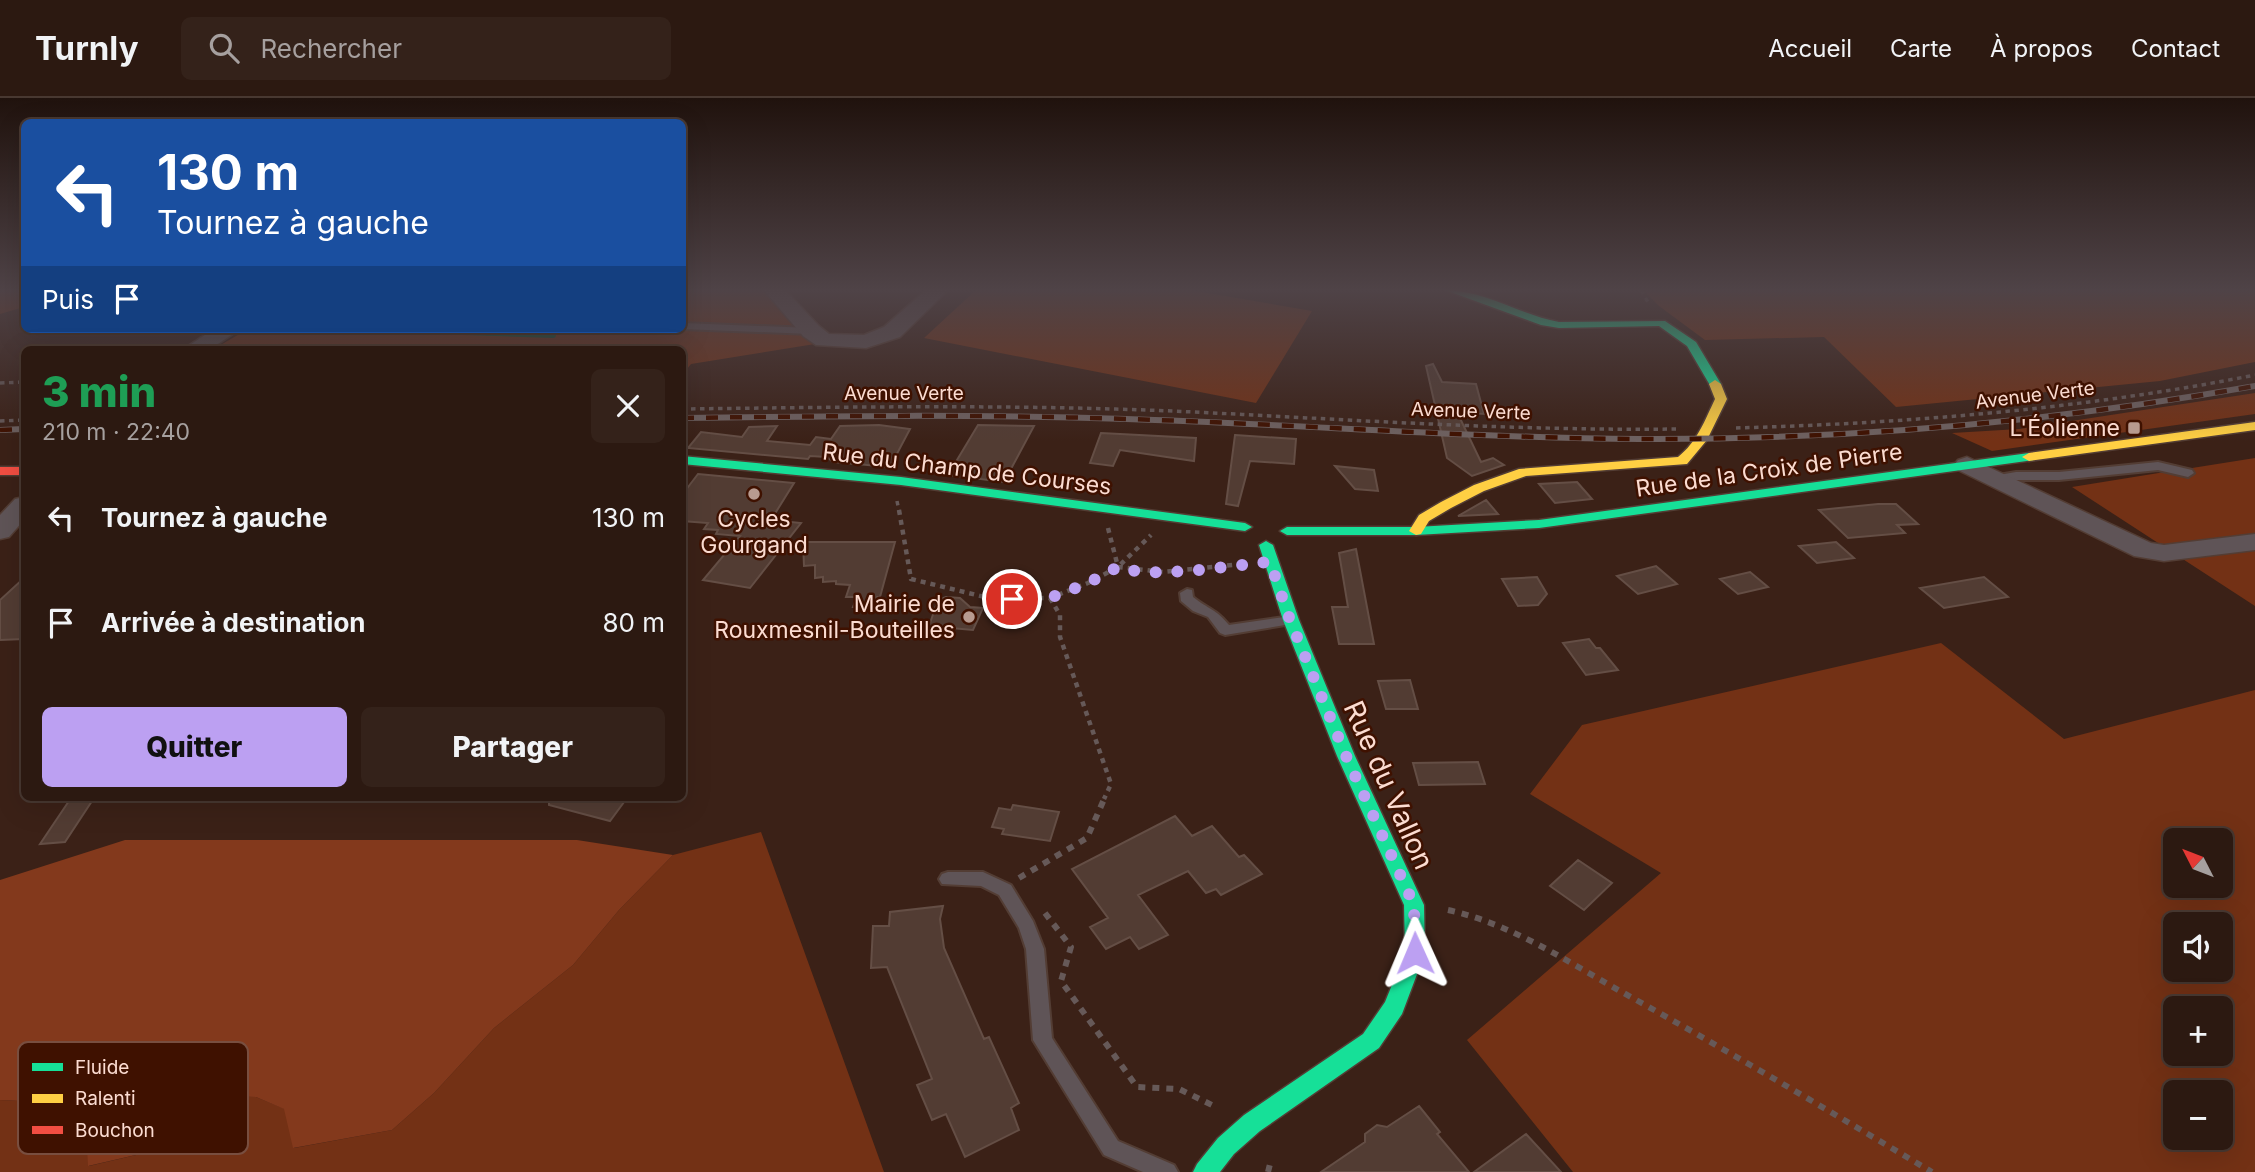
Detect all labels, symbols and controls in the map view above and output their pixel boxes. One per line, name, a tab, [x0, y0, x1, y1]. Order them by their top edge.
search box	[181, 17, 671, 80]
text: Turnly	[35, 28, 139, 68]
icon: search	[205, 29, 243, 67]
text: Rechercher	[261, 33, 402, 64]
text: Accueil	[1768, 34, 1852, 63]
text: Carte	[1890, 34, 1952, 63]
text: À propos	[1990, 34, 2093, 63]
text: Contact	[2131, 34, 2220, 63]
text: 130 m	[157, 143, 299, 202]
icon: left	[42, 147, 133, 238]
text: Tournez à gauche	[157, 203, 429, 242]
icon: arrive	[108, 280, 146, 318]
text: Puis	[42, 284, 94, 315]
text: 3 min	[42, 366, 156, 417]
button: close	[591, 369, 665, 443]
street label: Avenue Verte	[1974, 376, 2096, 414]
street label: Avenue Verte	[844, 382, 964, 405]
street label: Avenue Verte	[1411, 397, 1531, 425]
place label: L'Éolienne	[2009, 414, 2120, 442]
text: 210 m · 22:40	[42, 418, 190, 446]
marker: L'Éolienne	[2126, 420, 2142, 436]
street label: Rue du Champ de Courses	[821, 437, 1113, 501]
street label: Rue de la Croix de Pierre	[1634, 437, 1904, 503]
marker: Cycles Gourgand	[746, 486, 762, 502]
icon: left	[42, 499, 80, 537]
text: Tournez à gauche	[101, 502, 327, 533]
text: 130 m	[592, 502, 665, 533]
place label: Cycles Gourgand	[700, 505, 808, 559]
pin	[982, 569, 1042, 629]
icon: arrive	[993, 580, 1031, 618]
place label: Mairie de Rouxmesnil-Bouteilles	[714, 590, 955, 644]
icon: arrive	[42, 604, 80, 642]
text: Arrivée à destination	[101, 607, 366, 638]
text: 80 m	[602, 607, 665, 638]
marker: Mairie de Rouxmesnil-Bouteilles	[961, 609, 977, 625]
street label: Rue du Vallon	[1337, 695, 1441, 875]
button: Quitter	[42, 707, 347, 787]
button: Partager	[361, 707, 665, 787]
north arrow	[2163, 828, 2233, 898]
map controls	[2163, 828, 2233, 1150]
button: sound	[2163, 912, 2233, 982]
position arrow	[1378, 916, 1452, 990]
button: +	[2163, 996, 2233, 1066]
legend	[18, 1042, 248, 1154]
text: Fluide	[75, 1056, 129, 1079]
button: −	[2163, 1080, 2233, 1150]
text: Ralenti	[75, 1087, 136, 1110]
text: Bouchon	[75, 1119, 155, 1142]

